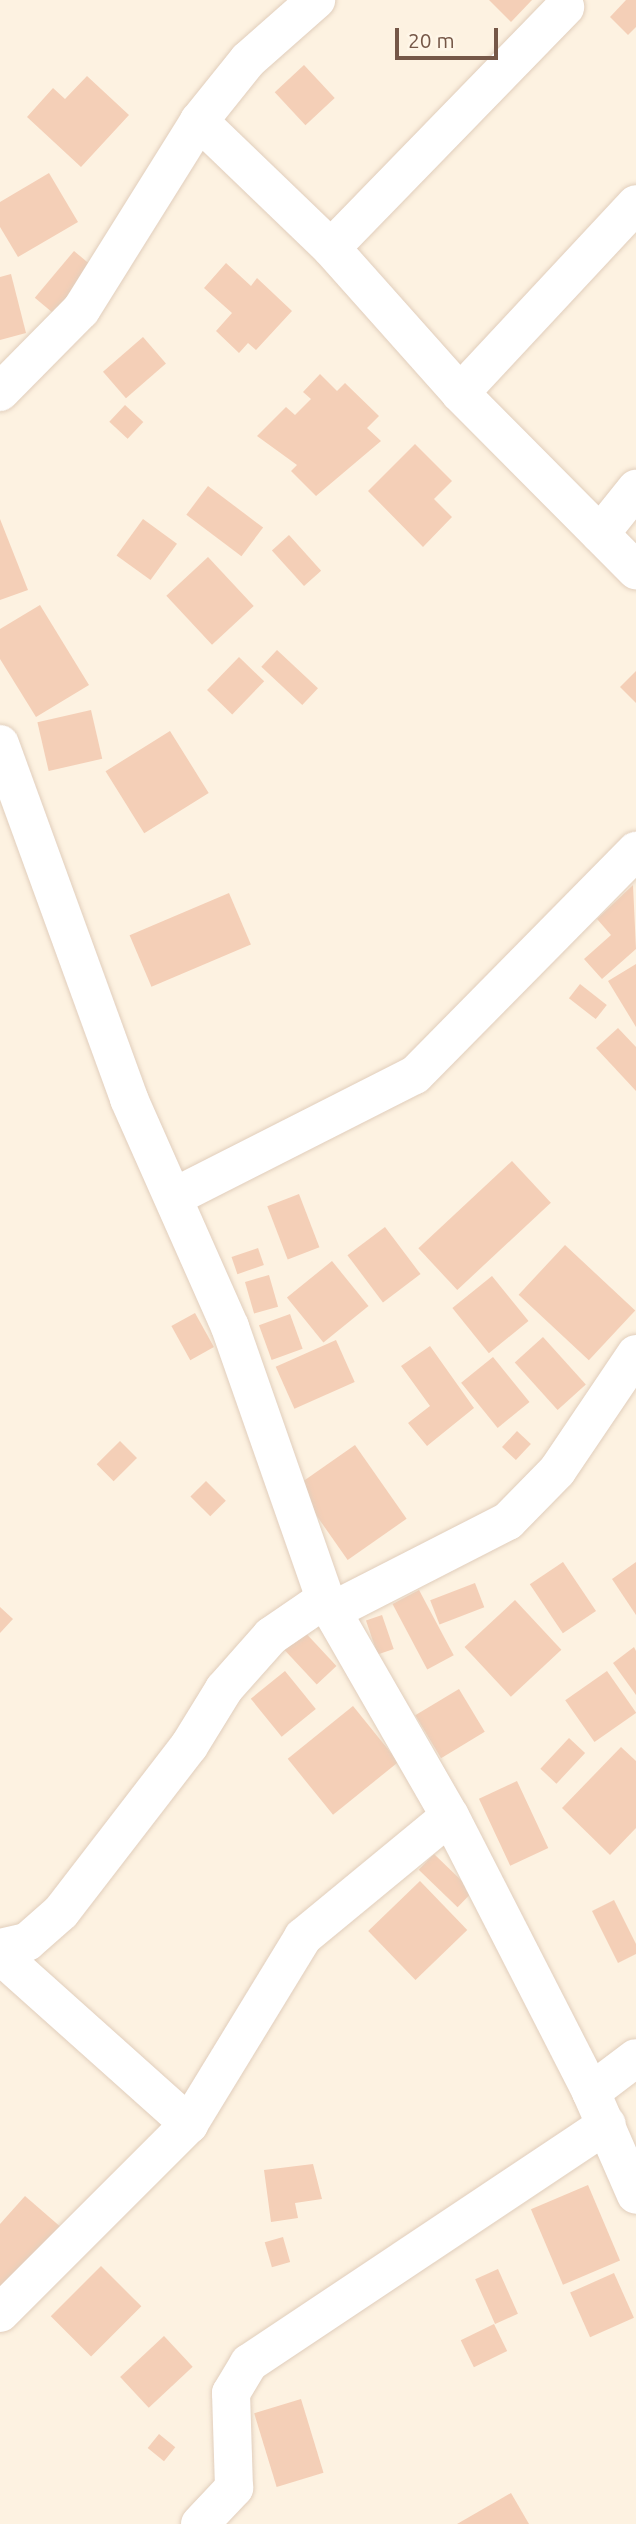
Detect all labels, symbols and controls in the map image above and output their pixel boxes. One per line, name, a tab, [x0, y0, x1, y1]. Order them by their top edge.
scale bar	[398, 14, 501, 58]
text: 20 m	[408, 28, 455, 52]

